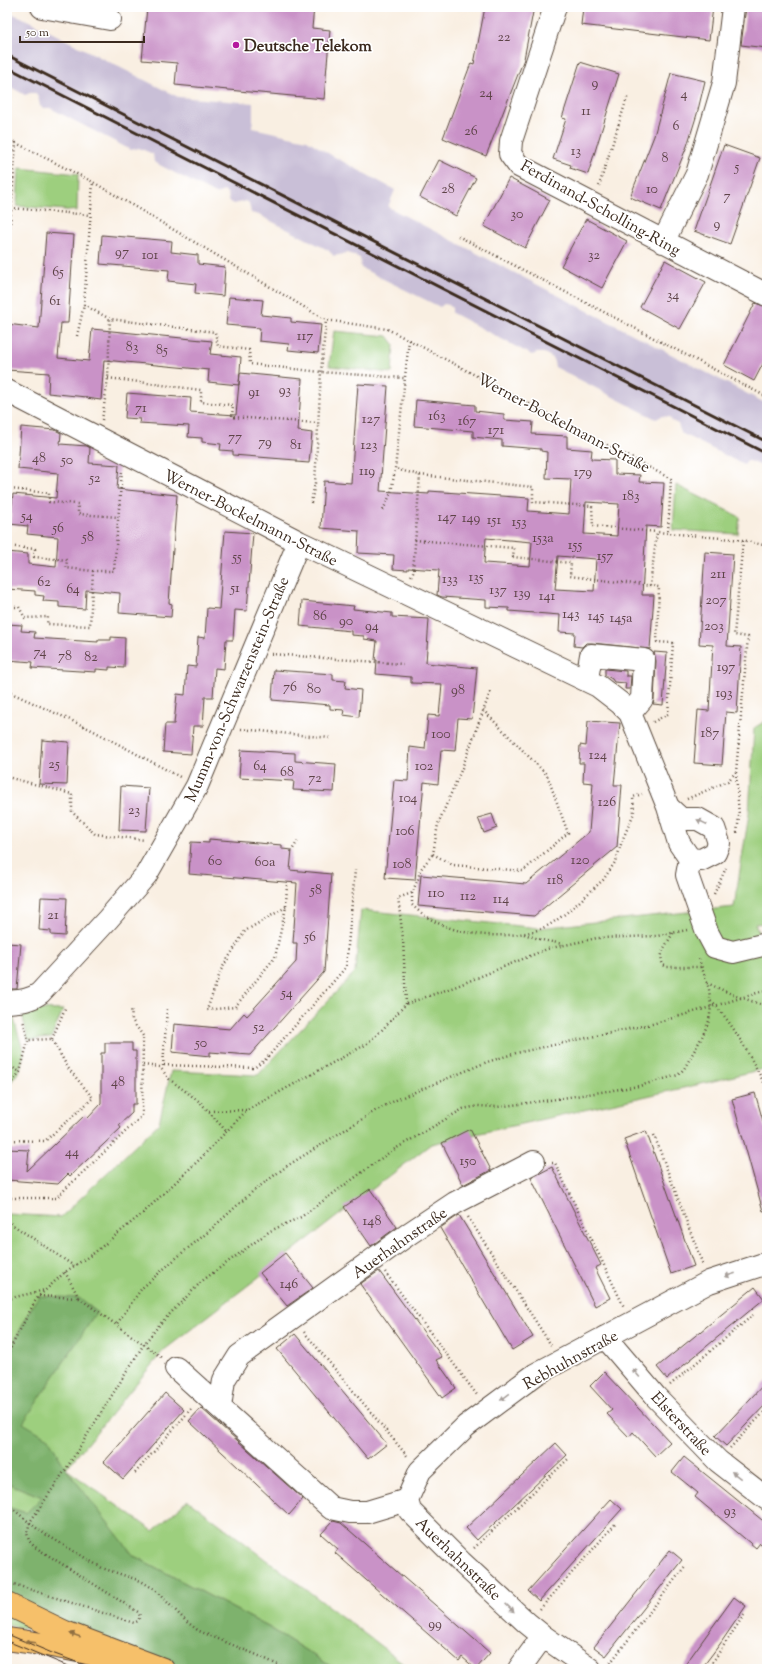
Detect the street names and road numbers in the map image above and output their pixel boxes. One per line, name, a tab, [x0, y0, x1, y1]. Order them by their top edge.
street label: Ferdinand-Scholling-Ring	[516, 156, 684, 263]
street label: Werner-Bockelmann-Straße	[472, 369, 654, 480]
street label: Werner-Bockelmann-Straße	[159, 465, 341, 573]
street label: Mumm-von-Schwarzenstein-Straße	[180, 574, 296, 806]
street label: Auerhahnstraße	[348, 1203, 453, 1285]
street label: Rebhuhnstraße	[520, 1326, 623, 1397]
street label: Elsterstraße	[644, 1387, 716, 1462]
street label: Auerhahnstraße	[409, 1513, 505, 1607]

